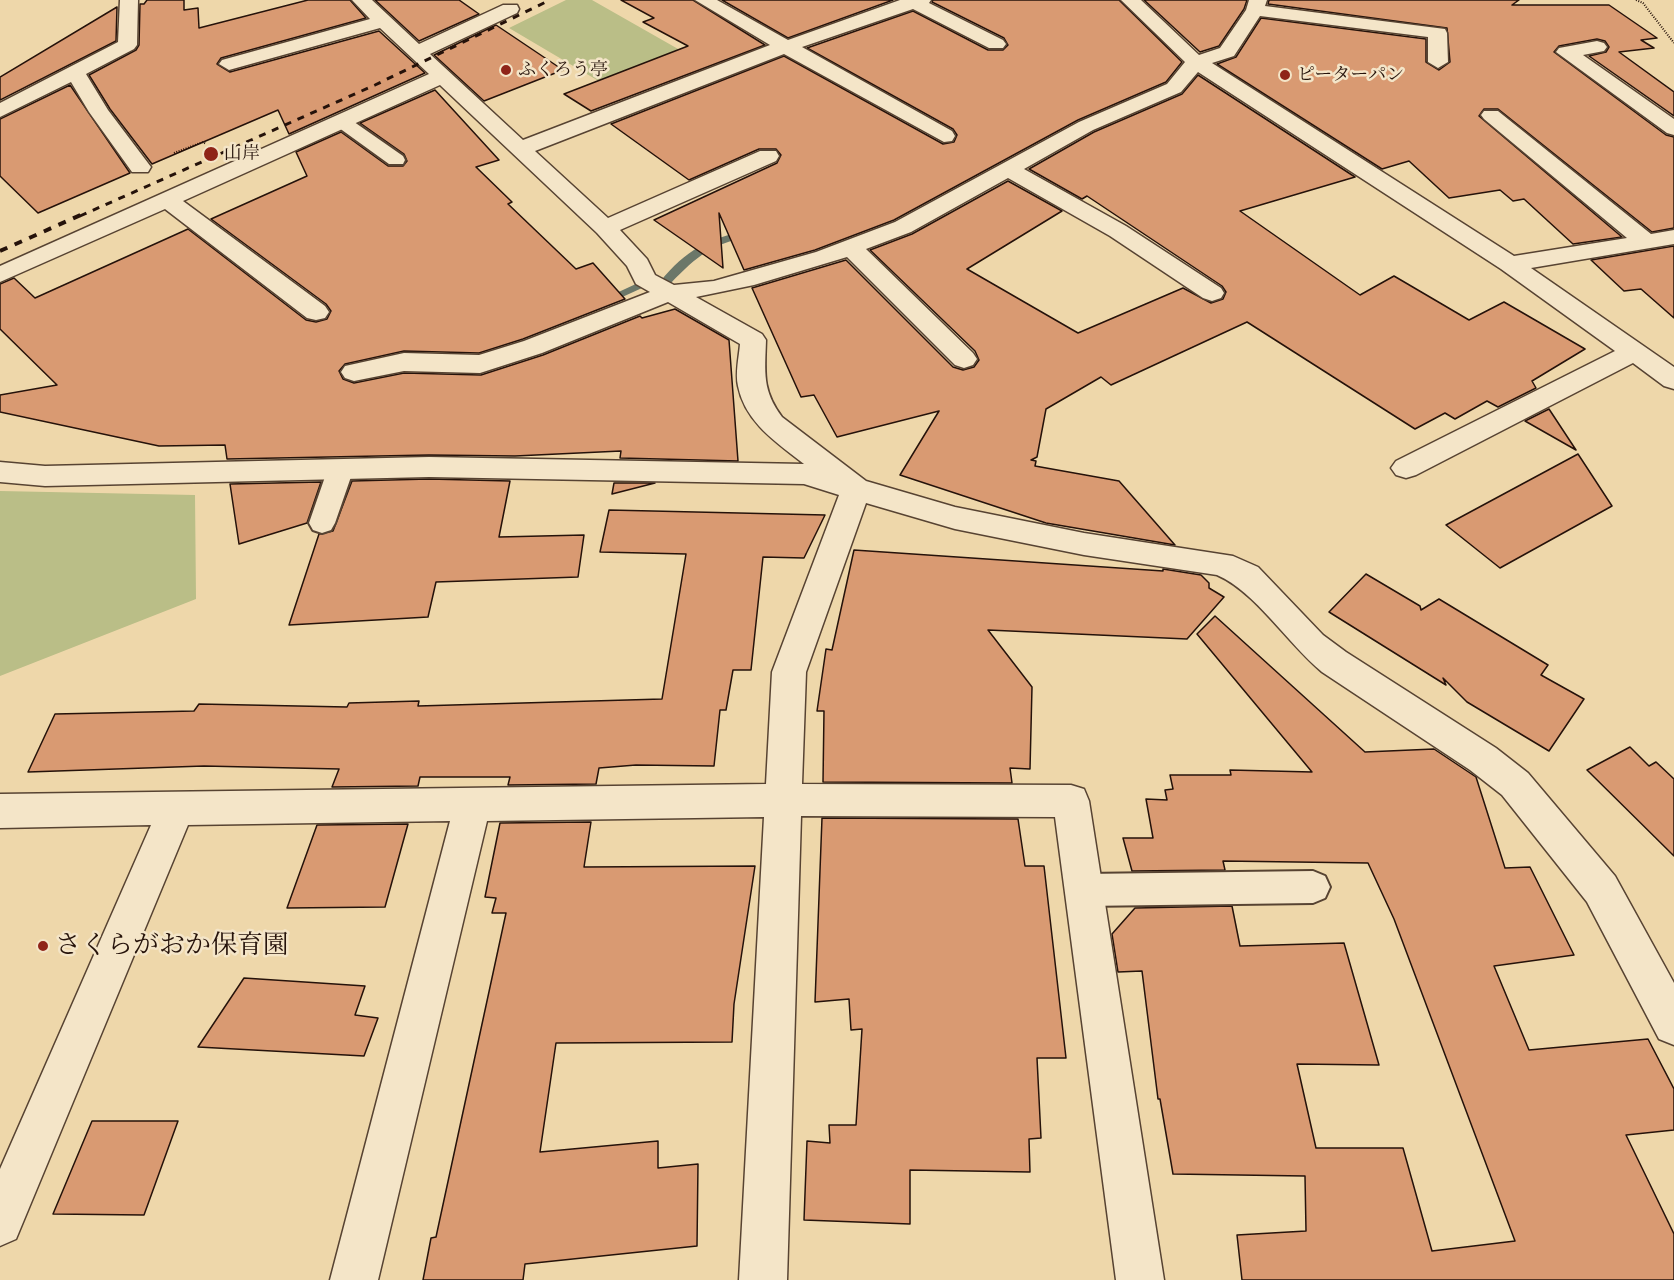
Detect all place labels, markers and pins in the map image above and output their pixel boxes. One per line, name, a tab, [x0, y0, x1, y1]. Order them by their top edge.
place label: ふくろう亭	[518, 59, 608, 81]
marker: ふくろう亭	[499, 63, 513, 77]
place label: ピーターパン	[1297, 64, 1404, 86]
marker: ピーターパン	[1278, 68, 1292, 82]
place label: 山岸	[224, 143, 260, 165]
marker: 山岸	[202, 145, 220, 163]
place label: さくらがおか保育園	[55, 930, 289, 962]
marker: さくらがおか保育園	[36, 939, 50, 953]

